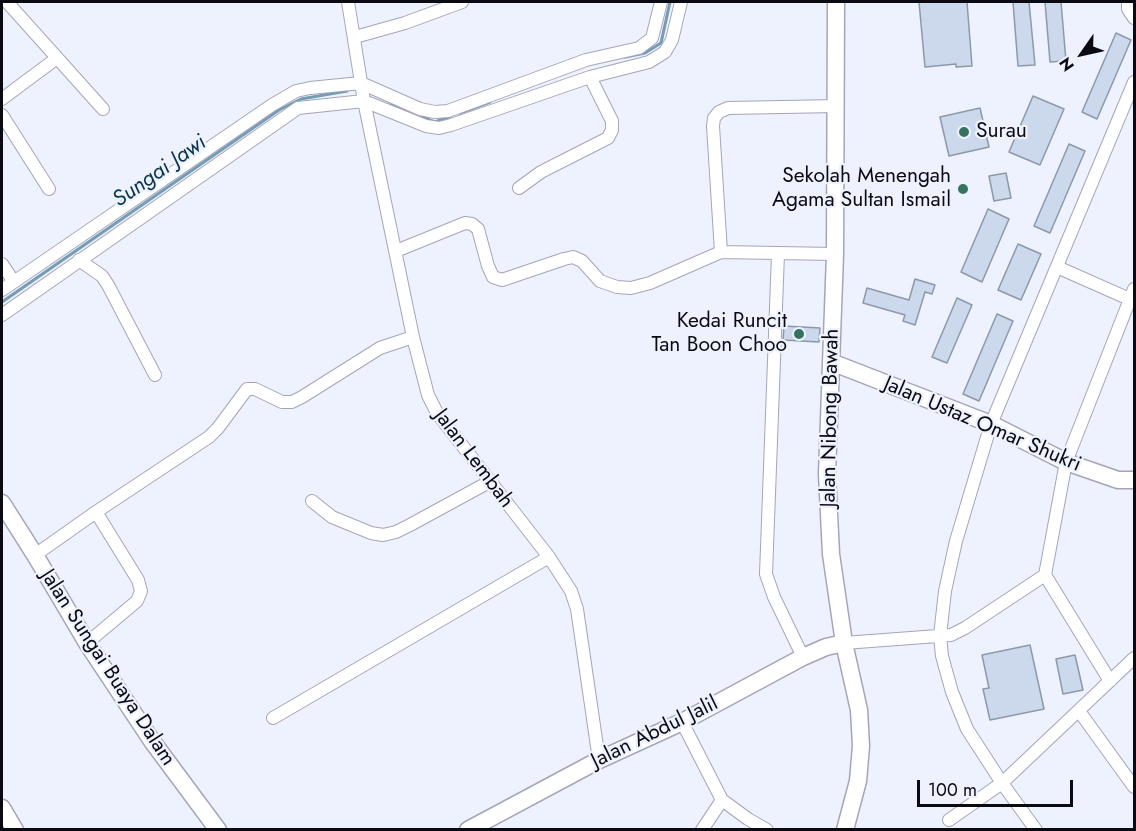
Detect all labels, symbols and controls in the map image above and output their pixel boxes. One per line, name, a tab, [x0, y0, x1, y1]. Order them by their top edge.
north arrow	[1052, 24, 1112, 84]
text: N	[1054, 53, 1080, 76]
place label: Surau	[976, 119, 1027, 145]
marker: Surau	[957, 125, 971, 139]
water label: Sungai Jawi	[108, 130, 212, 214]
place label: Sekolah Menengah Agama Sultan Ismail	[772, 164, 951, 214]
marker: Sekolah Menengah Agama Sultan Ismail	[956, 182, 970, 196]
place label: Kedai Runcit Tan Boon Choo	[652, 309, 787, 359]
marker: Kedai Runcit Tan Boon Choo	[792, 327, 806, 341]
street label: Jalan Nibong Bawah	[817, 328, 845, 508]
street label: Jalan Ustaz Omar Shukri	[879, 372, 1085, 478]
street label: Jalan Lembah	[428, 405, 518, 513]
street label: Jalan Sungai Buaya Dalam	[34, 565, 180, 771]
street label: Jalan Abdul Jalil	[588, 692, 722, 774]
scale bar	[920, 768, 1076, 806]
text: 100 m	[928, 777, 977, 803]

